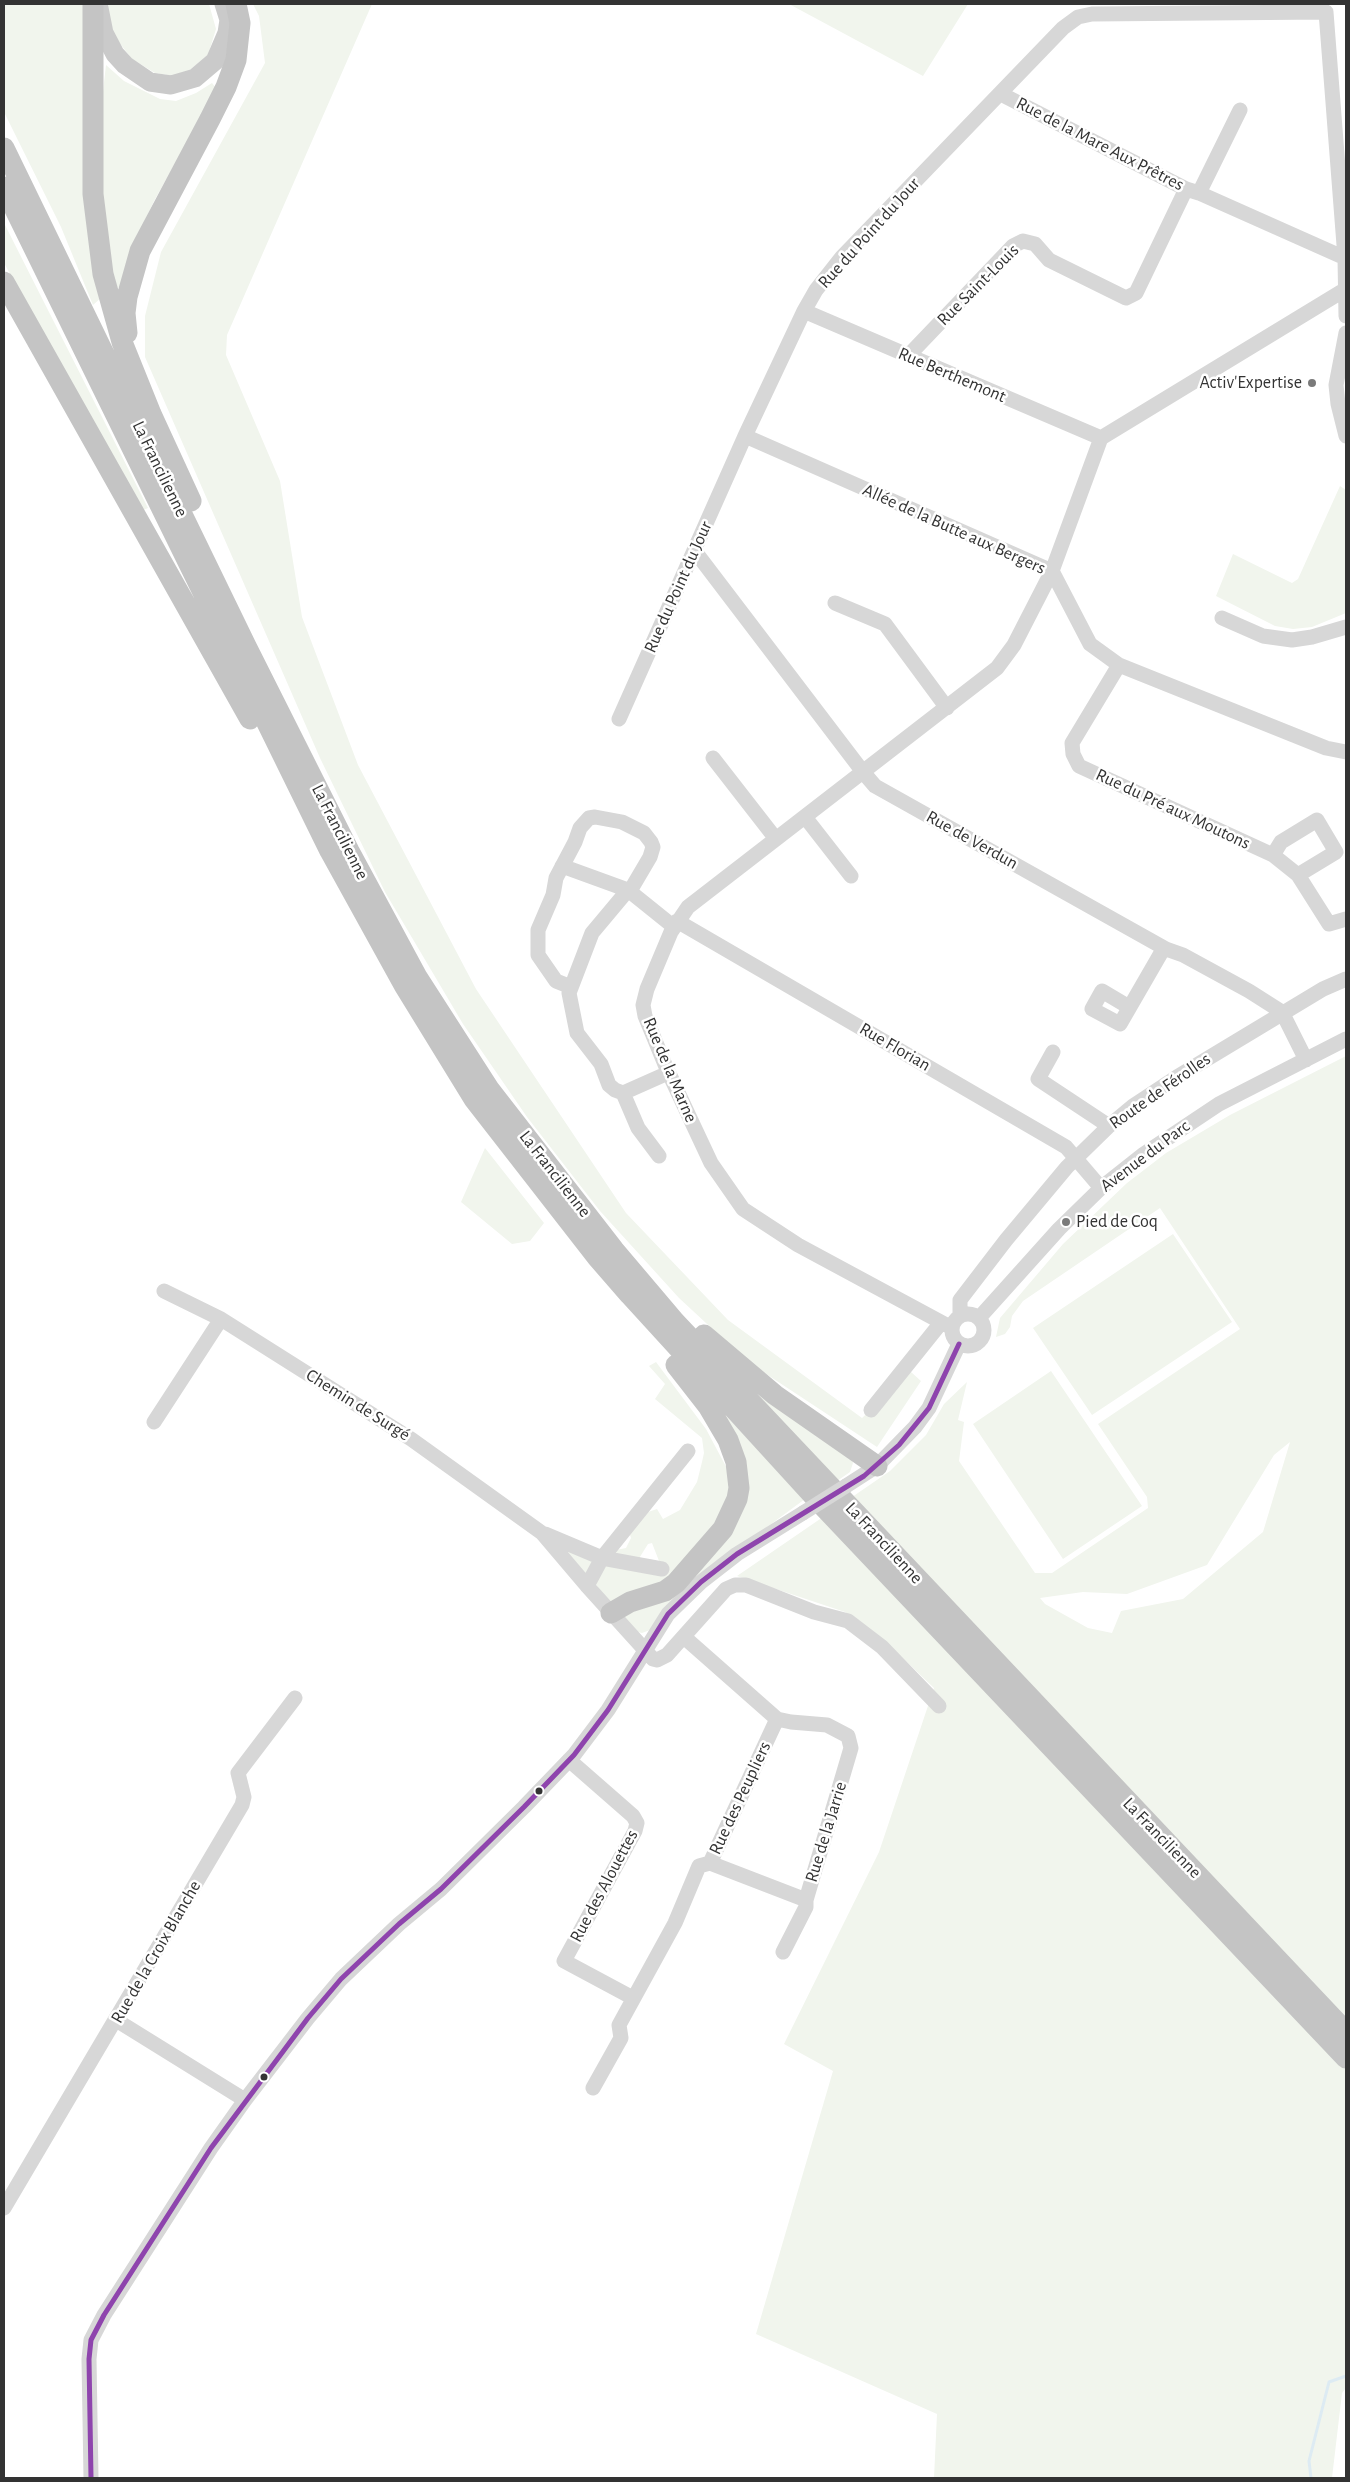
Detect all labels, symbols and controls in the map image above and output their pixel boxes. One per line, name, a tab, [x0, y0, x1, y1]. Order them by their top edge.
street label: Rue de la Mare Aux Prêtres	[1013, 92, 1187, 196]
street label: Rue du Point du Jour	[814, 173, 924, 293]
street label: Rue Saint-Louis	[933, 240, 1023, 330]
street label: Rue Berthemont	[895, 343, 1009, 407]
place label: Activ'Expertise	[1199, 372, 1302, 394]
marker: Activ'Expertise	[1306, 377, 1318, 389]
street label: La Francilienne	[127, 418, 193, 520]
street label: Allée de la Butte aux Bergers	[859, 479, 1049, 579]
street label: Rue du Point du Jour	[639, 518, 717, 656]
street label: Rue du Pré aux Moutons	[1092, 764, 1254, 854]
street label: La Francilienne	[307, 781, 373, 883]
street label: Rue de Verdun	[922, 806, 1022, 874]
street label: Rue de la Marne	[638, 1014, 702, 1126]
street label: Rue Florian	[856, 1018, 934, 1076]
street label: Route de Férolles	[1105, 1048, 1215, 1134]
street label: Avenue du Parc	[1096, 1115, 1194, 1197]
street label: La Francilienne	[514, 1126, 596, 1222]
place label: Pied de Coq	[1076, 1211, 1158, 1233]
marker: Pied de Coq	[1060, 1216, 1072, 1228]
street label: Chemin de Surgé	[302, 1364, 414, 1446]
street label: La Francilienne	[841, 1498, 927, 1588]
street label: Rue des Peupliers	[704, 1738, 776, 1858]
street label: Rue de la Jarrie	[800, 1779, 852, 1885]
unlabelled marker	[534, 1786, 544, 1796]
street label: La Francilienne	[1118, 1793, 1206, 1883]
street label: Rue des Alouettes	[565, 1826, 643, 1946]
street label: Rue de la Croix Blanche	[106, 1877, 206, 2027]
unlabelled marker	[259, 2072, 269, 2082]

